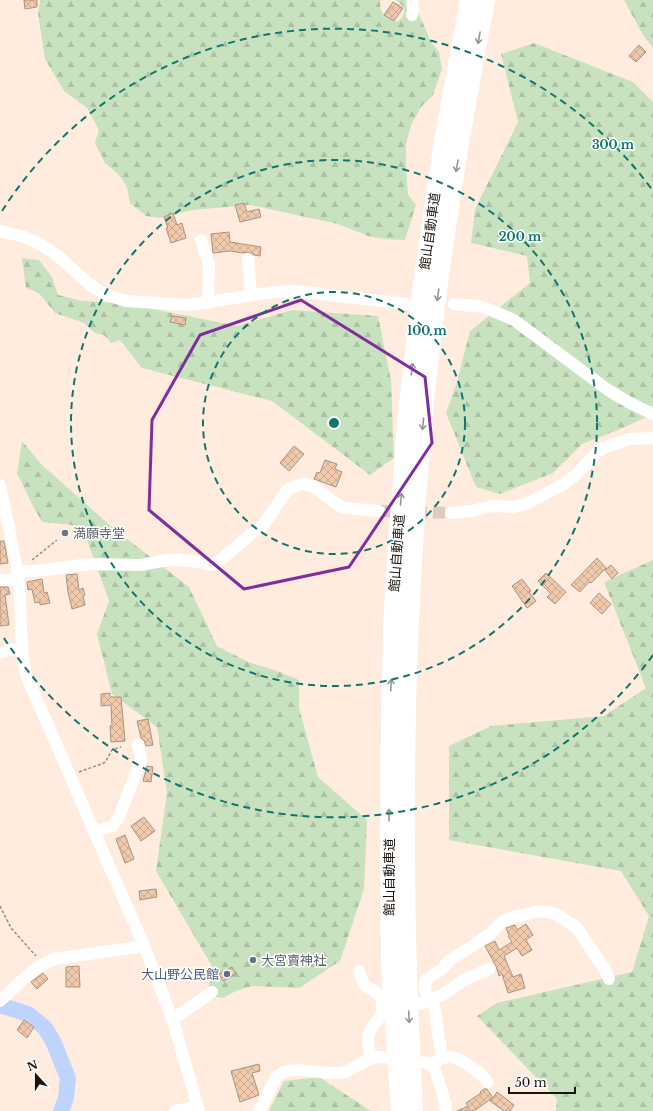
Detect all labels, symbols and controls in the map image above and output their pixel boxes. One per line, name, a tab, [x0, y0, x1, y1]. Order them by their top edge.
one-way arrow	[475, 31, 483, 44]
text: 300 m	[592, 137, 635, 152]
one-way arrow	[452, 159, 460, 172]
street label: 館山自動車道	[416, 191, 444, 271]
text: 200 m	[499, 229, 542, 244]
one-way arrow	[434, 288, 442, 301]
text: 100 m	[407, 323, 448, 338]
one-way arrow	[409, 363, 416, 376]
centre of rings	[327, 416, 341, 430]
one-way arrow	[420, 417, 427, 430]
one-way arrow	[397, 493, 404, 506]
street label: 館山自動車道	[386, 513, 408, 593]
place label: 満願寺堂	[73, 525, 125, 542]
marker: 満願寺堂	[60, 528, 70, 538]
one-way arrow	[387, 679, 394, 692]
one-way arrow	[385, 809, 393, 822]
street label: 館山自動車道	[381, 838, 398, 916]
place label: 大宮賣神社	[261, 952, 326, 969]
marker: 大宮賣神社	[248, 955, 258, 965]
place label: 大山野公民館	[141, 966, 219, 983]
marker: 大山野公民館	[222, 969, 232, 979]
one-way arrow	[406, 1010, 413, 1023]
north arrow	[16, 1055, 56, 1095]
text: N	[25, 1057, 40, 1074]
scale bar	[509, 1069, 575, 1095]
text: 50 m	[515, 1075, 547, 1090]

